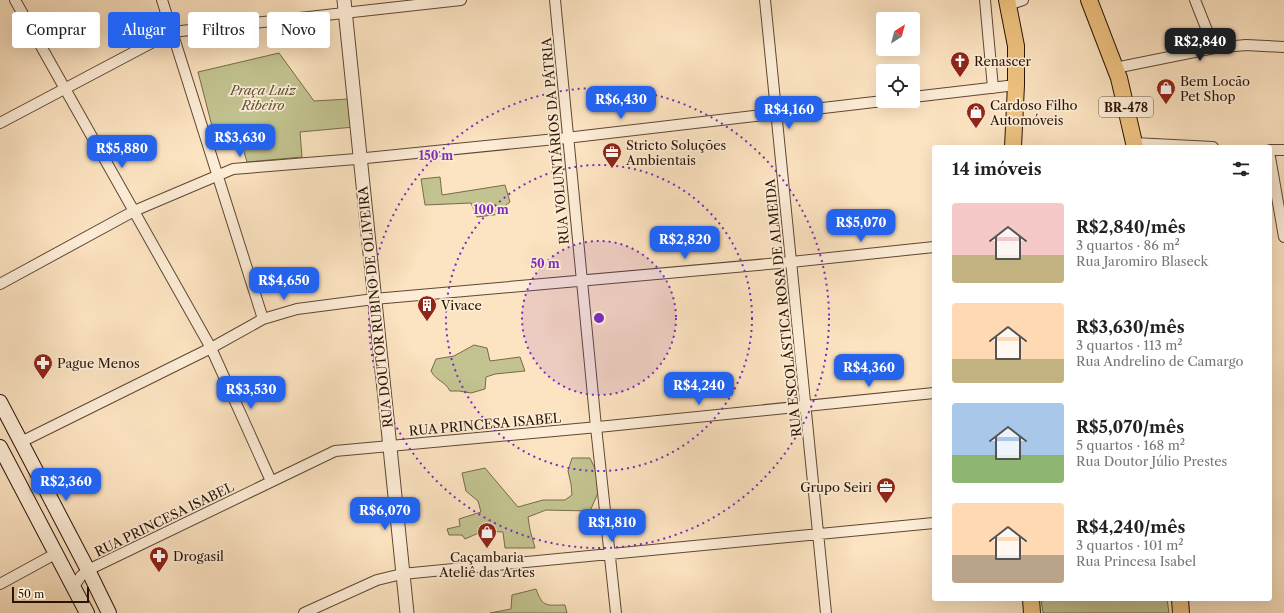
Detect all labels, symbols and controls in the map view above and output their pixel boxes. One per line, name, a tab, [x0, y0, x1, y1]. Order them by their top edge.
chip: Comprar	[12, 12, 100, 48]
chip: Alugar	[108, 12, 180, 48]
chip: Filtros	[188, 12, 259, 48]
chip: Novo	[267, 12, 330, 48]
north arrow	[876, 12, 920, 56]
map controls	[876, 12, 920, 108]
pin: R$2,840	[1163, 28, 1237, 62]
text: R$2,840	[1174, 33, 1226, 49]
street label: RUA VOLUNTÁRIOS DA PÁTRIA	[538, 37, 572, 245]
church icon: Renascer	[949, 50, 971, 78]
place label: Renascer	[974, 53, 1031, 69]
button: locate	[876, 64, 920, 108]
place label: Bem Locão Pet Shop	[1180, 73, 1250, 104]
shop icon: Bem Locão Pet Shop	[1155, 77, 1177, 105]
park label: Praça Luiz Ribeiro	[229, 82, 297, 113]
pin: R$6,430	[584, 86, 658, 120]
text: R$6,430	[595, 91, 647, 107]
pin: R$4,160	[752, 96, 826, 130]
place label: Cardoso Filho Automóveis	[989, 97, 1078, 128]
road number: BR-478	[1099, 97, 1153, 117]
text: R$4,160	[764, 101, 814, 117]
shop icon: Cardoso Filho Automóveis	[965, 101, 987, 129]
pin: R$3,630	[203, 124, 277, 158]
text: R$3,630	[214, 129, 266, 145]
pin: R$5,880	[85, 135, 159, 169]
place label: Stricto Soluções Ambientais	[625, 137, 726, 168]
text: R$5,880	[96, 140, 148, 156]
office icon: Stricto Soluções Ambientais	[601, 141, 623, 169]
text: 150 m	[419, 148, 453, 163]
icon: filters	[1230, 158, 1252, 180]
text: 14 imóveis	[952, 159, 1042, 179]
street label: RUA ESCOLÁSTICA ROSA DE ALMEIDA	[761, 178, 805, 438]
street label: RUA DOUTOR RUBINO DE OLIVEIRA	[354, 185, 396, 429]
text: 100 m	[473, 202, 509, 217]
pin: R$5,070	[824, 209, 898, 243]
text: R$5,070	[835, 214, 887, 230]
text: R$2,840/mês	[1076, 217, 1186, 237]
icon: home	[984, 219, 1032, 267]
pin: R$2,820	[648, 226, 722, 260]
text: R$2,820	[659, 231, 711, 247]
text: 3 quartos · 86 m²	[1076, 237, 1180, 253]
text: Rua Jaromiro Blaseck	[1076, 253, 1208, 269]
text: 50 m	[530, 256, 560, 271]
pin: R$4,650	[247, 267, 321, 301]
text: R$4,650	[258, 272, 310, 288]
building icon: Vivace	[416, 294, 438, 322]
place label: Vivace	[440, 297, 482, 313]
centre of rings	[592, 311, 606, 325]
text: R$3,630/mês	[1076, 317, 1185, 337]
icon: home	[984, 319, 1032, 367]
text: 3 quartos · 113 m²	[1076, 337, 1183, 353]
pharmacy icon: Pague Menos	[32, 352, 54, 380]
text: Rua Andrelino de Camargo	[1076, 353, 1244, 369]
pin: R$4,360	[832, 354, 906, 388]
place label: Pague Menos	[57, 355, 140, 371]
text: R$4,360	[843, 359, 895, 375]
pin: R$4,240	[662, 372, 736, 406]
pin: R$3,530	[214, 376, 288, 410]
text: R$4,240	[673, 377, 725, 393]
text: R$3,530	[226, 381, 277, 397]
street label: RUA PRINCESA ISABEL	[408, 409, 562, 439]
text: R$5,070/mês	[1076, 417, 1184, 437]
icon: home	[984, 419, 1032, 467]
text: 5 quartos · 168 m²	[1076, 437, 1185, 453]
text: Rua Doutor Júlio Prestes	[1076, 453, 1227, 469]
pin: R$2,360	[29, 468, 103, 502]
text: R$2,360	[40, 473, 92, 489]
office icon: Grupo Seiri	[875, 476, 897, 504]
street label: RUA PRINCESA ISABEL	[92, 478, 237, 560]
place label: Grupo Seiri	[800, 479, 872, 495]
pin: R$6,070	[348, 497, 422, 531]
text: R$6,070	[359, 502, 411, 518]
pin: R$1,810	[575, 509, 649, 543]
text: R$1,810	[588, 514, 636, 530]
text: R$4,240/mês	[1076, 517, 1185, 537]
icon: home	[984, 519, 1032, 567]
shop icon: Caçambaria Ateliê das Artes	[476, 521, 498, 549]
text: 3 quartos · 101 m²	[1076, 537, 1184, 553]
pharmacy icon: Drogasil	[148, 545, 170, 573]
place label: Drogasil	[173, 548, 224, 564]
place label: Caçambaria Ateliê das Artes	[438, 549, 535, 580]
text: Rua Princesa Isabel	[1076, 553, 1196, 569]
scale bar	[12, 585, 89, 604]
text: 50 m	[18, 587, 44, 601]

